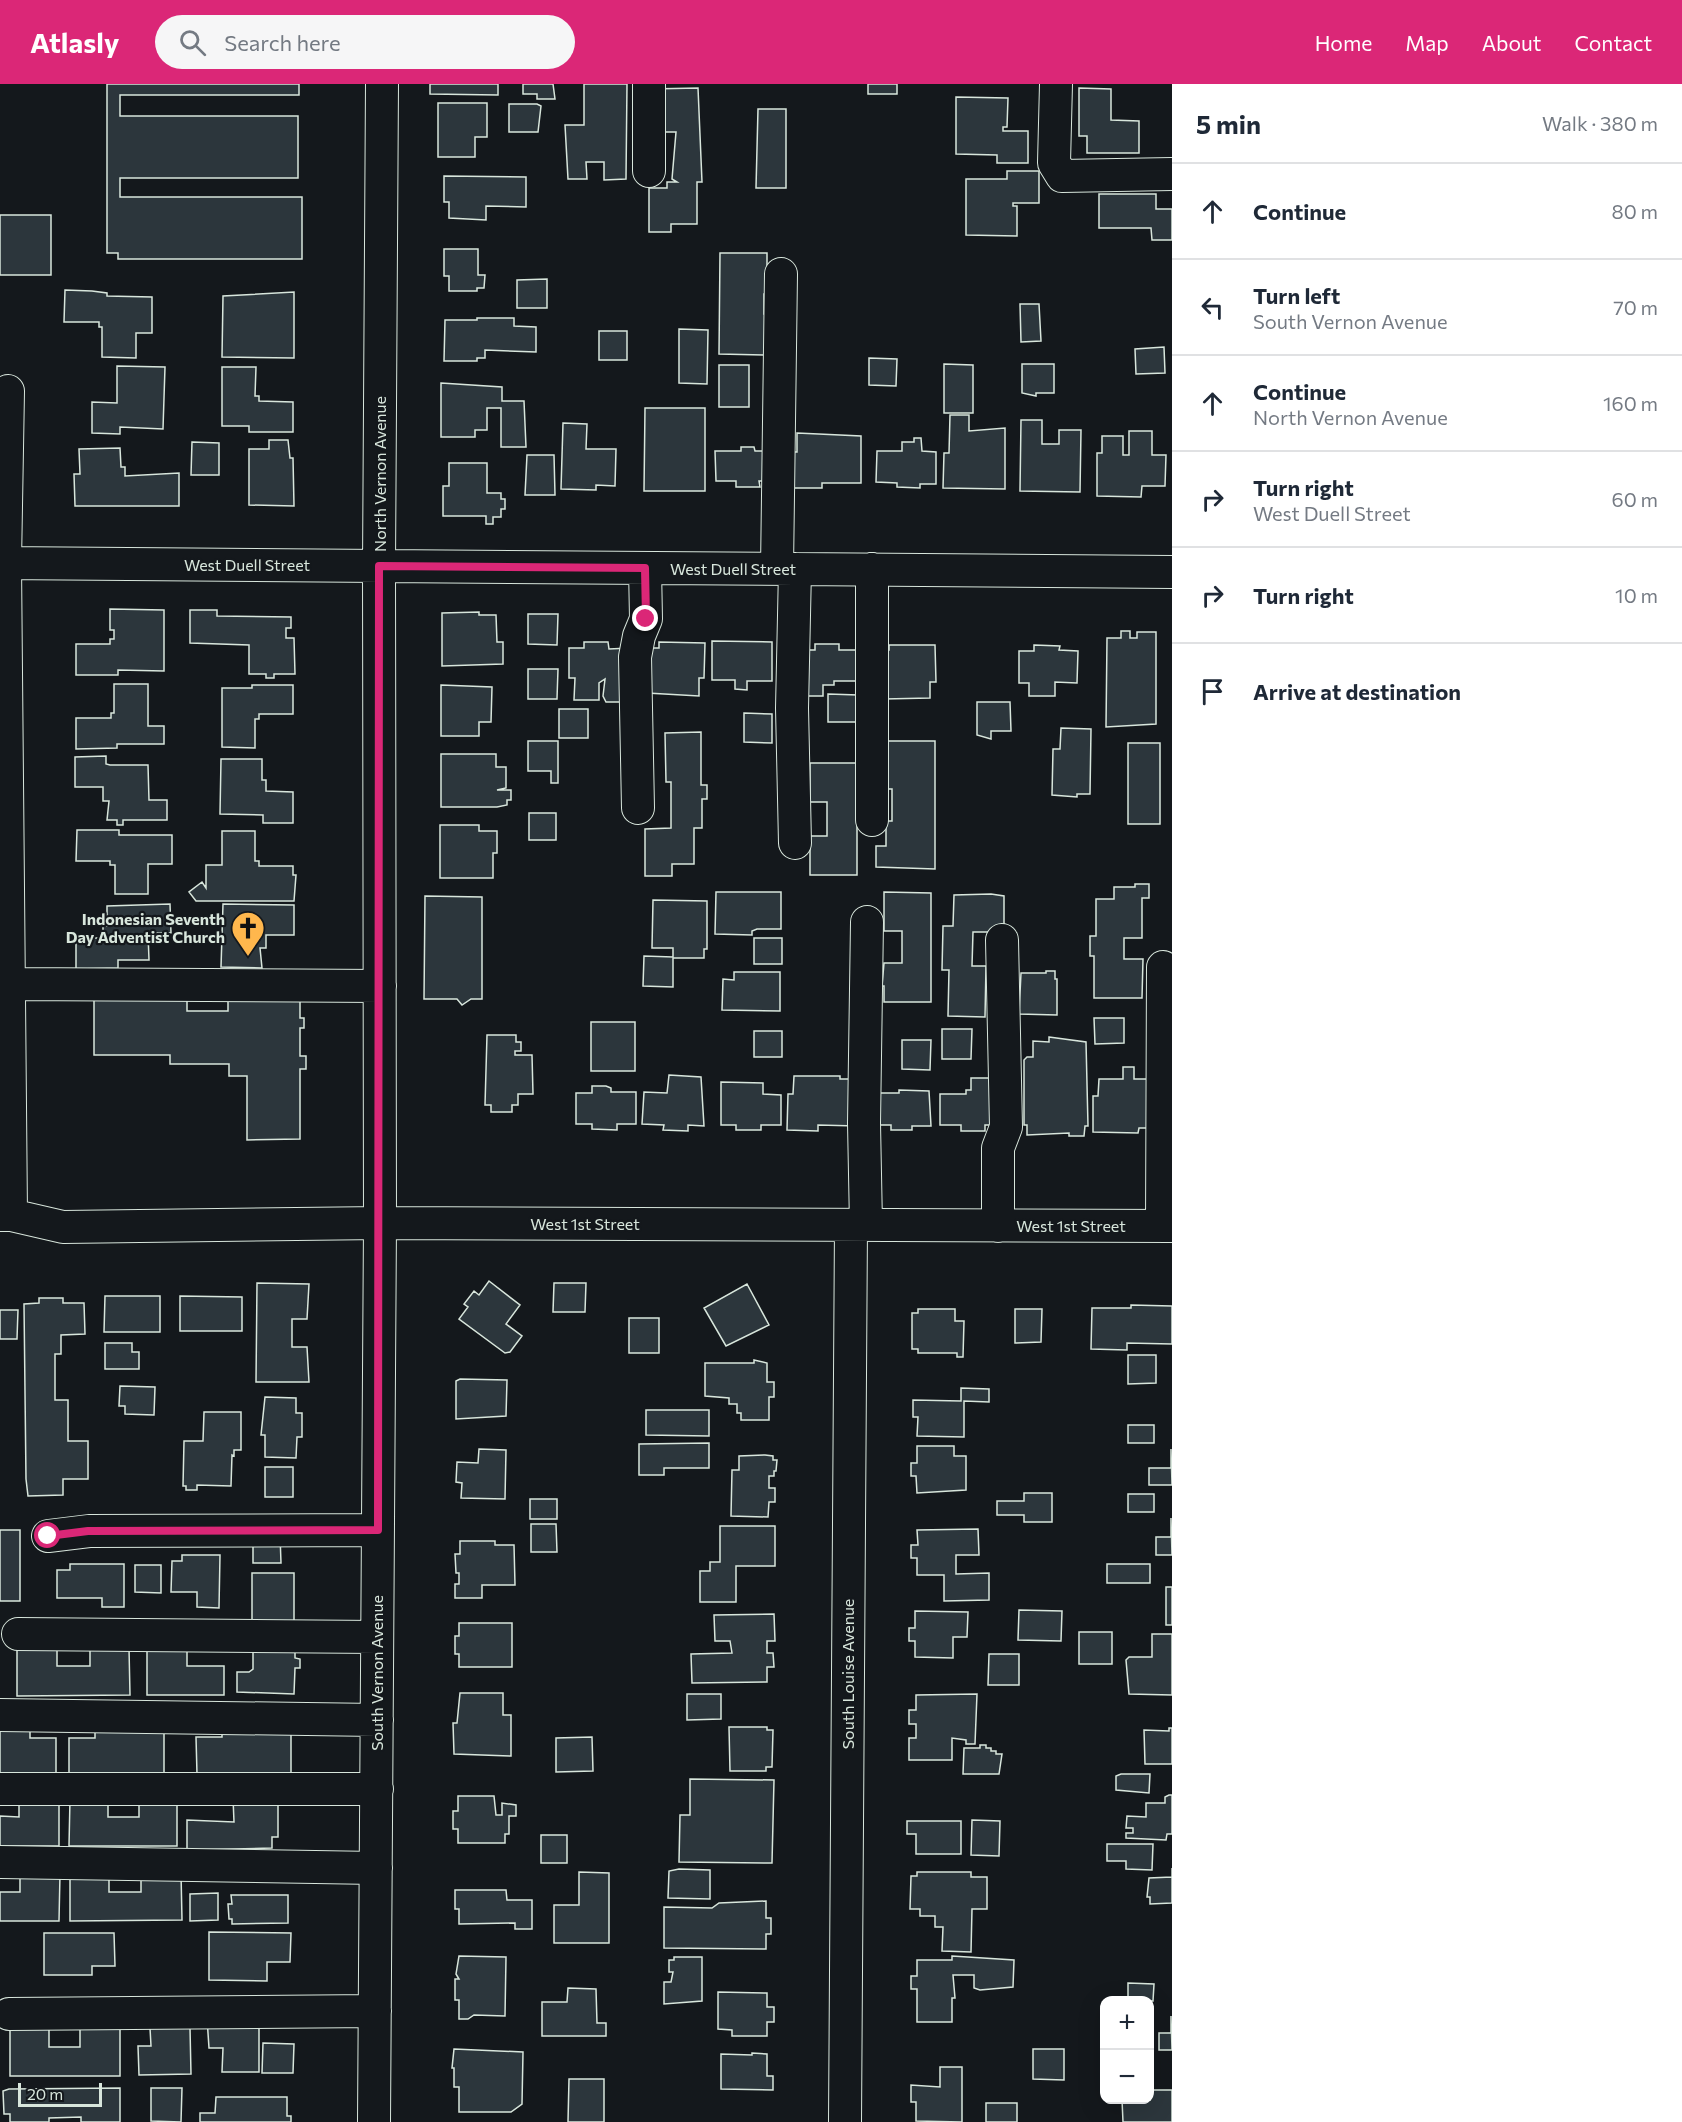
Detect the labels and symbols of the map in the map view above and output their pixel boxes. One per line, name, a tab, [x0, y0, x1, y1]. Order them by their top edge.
street label: North Vernon Avenue	[370, 396, 389, 552]
street label: West Duell Street	[184, 555, 310, 574]
street label: West Duell Street	[670, 559, 796, 578]
route end	[632, 605, 658, 631]
place label: Indonesian Seventh Day Adventist Church	[66, 909, 225, 946]
church icon: Indonesian Seventh Day Adventist Church	[230, 910, 266, 957]
street label: West 1st Street	[530, 1214, 640, 1233]
street label: West 1st Street	[1016, 1216, 1126, 1235]
route start	[34, 1522, 60, 1548]
street label: South Vernon Avenue	[367, 1595, 386, 1751]
street label: South Louise Avenue	[838, 1599, 857, 1749]
scale bar	[18, 2080, 102, 2108]

